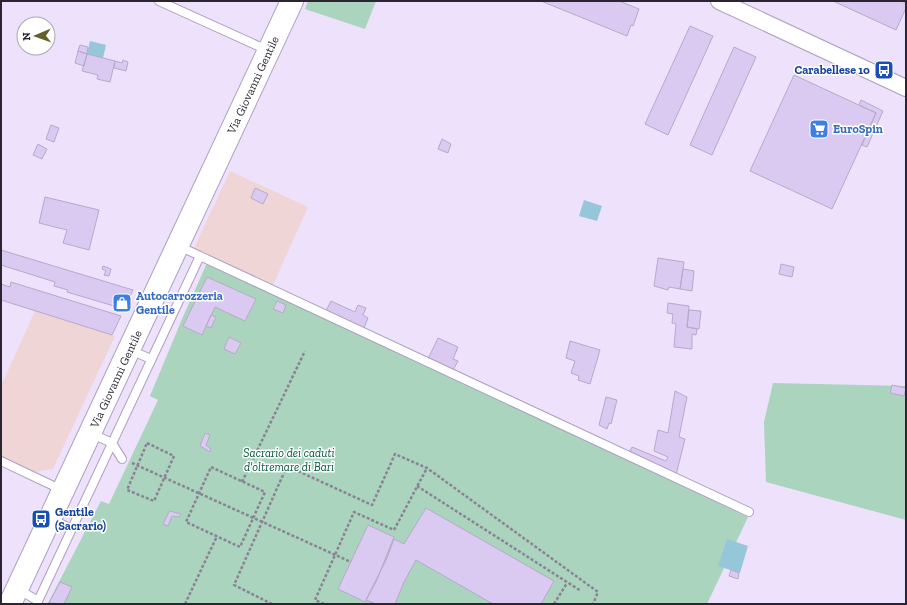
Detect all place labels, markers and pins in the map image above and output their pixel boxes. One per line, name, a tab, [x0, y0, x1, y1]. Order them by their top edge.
bus stop icon: Carabellese 10	[873, 59, 895, 81]
place label: Carabellese 10	[794, 63, 870, 77]
supermarket icon: EuroSpin	[808, 118, 830, 140]
place label: EuroSpin	[833, 122, 883, 136]
place label: Autocarrozzeria Gentile	[136, 289, 223, 317]
shop icon: Autocarrozzeria Gentile	[111, 292, 133, 314]
place label: Gentile (Sacrario)	[55, 505, 106, 533]
bus stop icon: Gentile (Sacrario)	[30, 508, 52, 530]

